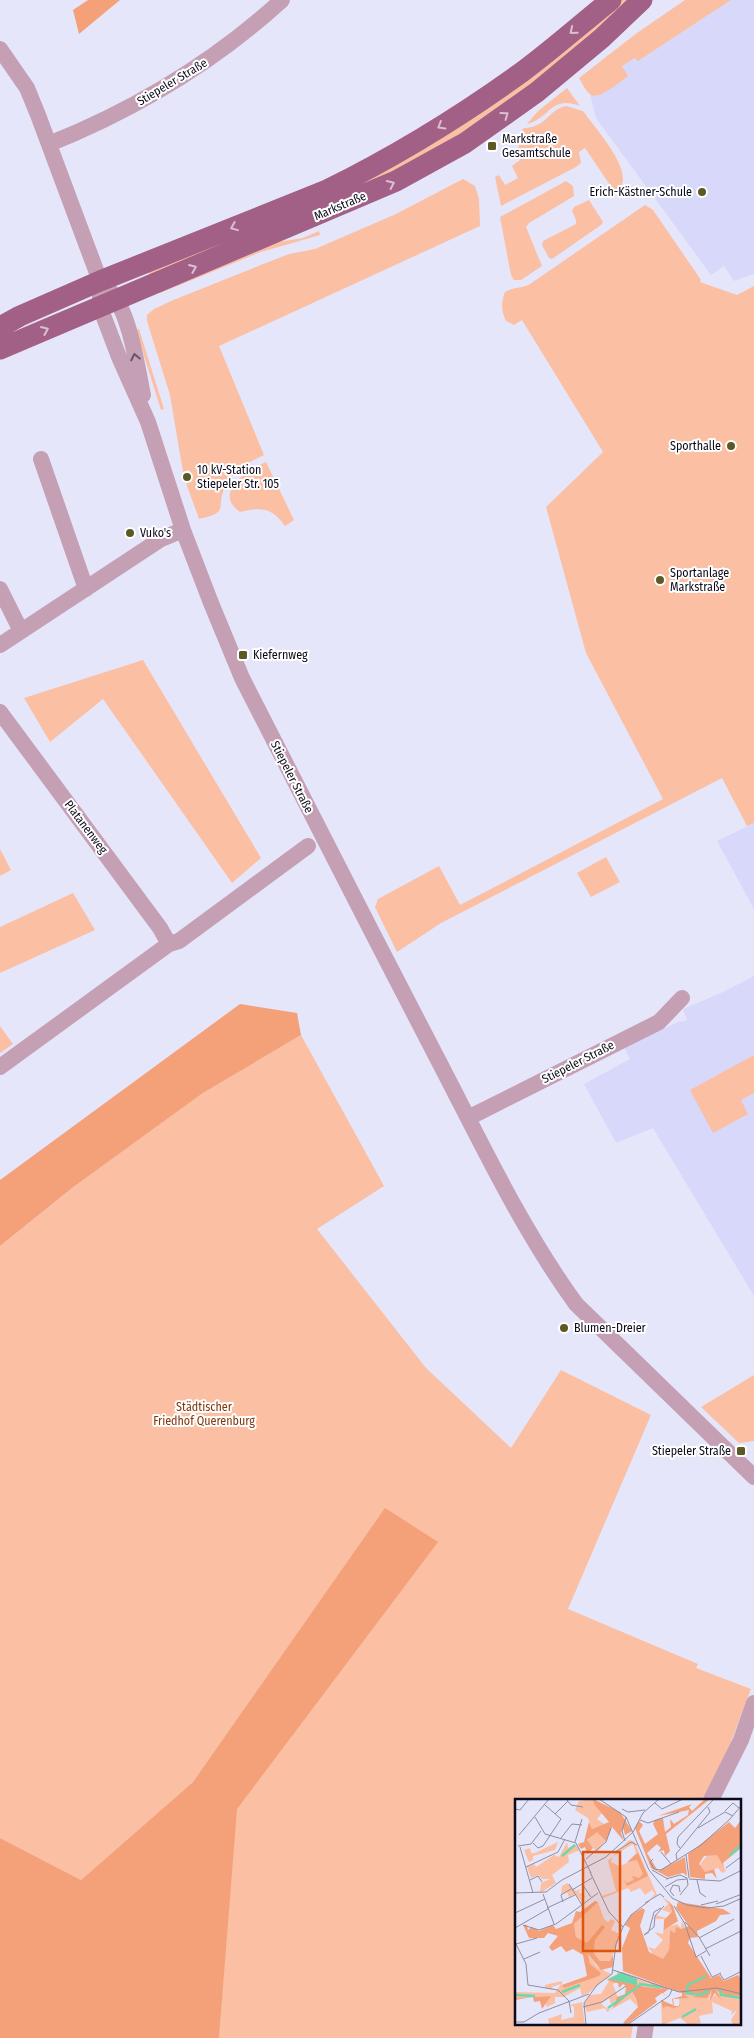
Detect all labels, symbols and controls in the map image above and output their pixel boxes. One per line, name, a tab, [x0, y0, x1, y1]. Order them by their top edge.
one-way arrow	[570, 25, 579, 33]
street label: Stiepeler Straße	[134, 56, 210, 108]
one-way arrow	[499, 113, 508, 121]
one-way arrow	[438, 119, 447, 129]
place label: Markstraße Gesamtschule	[502, 132, 571, 160]
marker: Markstraße Gesamtschule	[486, 140, 498, 152]
one-way arrow	[386, 179, 395, 190]
place label: Erich-Kästner-Schule	[590, 185, 692, 199]
marker: Erich-Kästner-Schule	[696, 186, 708, 198]
street label: Markstraße	[312, 189, 368, 223]
one-way arrow	[231, 221, 239, 231]
one-way arrow	[188, 264, 197, 275]
one-way arrow	[40, 325, 49, 336]
one-way arrow	[131, 353, 141, 362]
place label: Sporthalle	[670, 439, 721, 453]
marker: Sporthalle	[725, 440, 737, 452]
place label: 10 kV-Station Stiepeler Str. 105	[197, 463, 280, 491]
marker: 10 kV-Station Stiepeler Str. 105	[181, 471, 193, 483]
place label: Vuko's	[140, 526, 171, 540]
marker: Vuko's	[124, 527, 136, 539]
place label: Sportanlage Markstraße	[670, 566, 729, 594]
marker: Sportanlage Markstraße	[654, 574, 666, 586]
place label: Kiefernweg	[253, 648, 308, 662]
marker: Kiefernweg	[237, 649, 249, 661]
street label: Stiepeler Straße	[268, 739, 316, 815]
street label: Platanenweg	[61, 798, 111, 857]
street label: Stiepeler Straße	[540, 1038, 616, 1086]
place label: Blumen-Dreier	[574, 1321, 647, 1335]
marker: Blumen-Dreier	[558, 1322, 570, 1334]
park label: Städtischer Friedhof Querenburg	[153, 1400, 255, 1428]
place label: Stiepeler Straße	[652, 1444, 731, 1458]
marker: Stiepeler Straße	[735, 1445, 747, 1457]
inset map	[515, 1799, 742, 2026]

